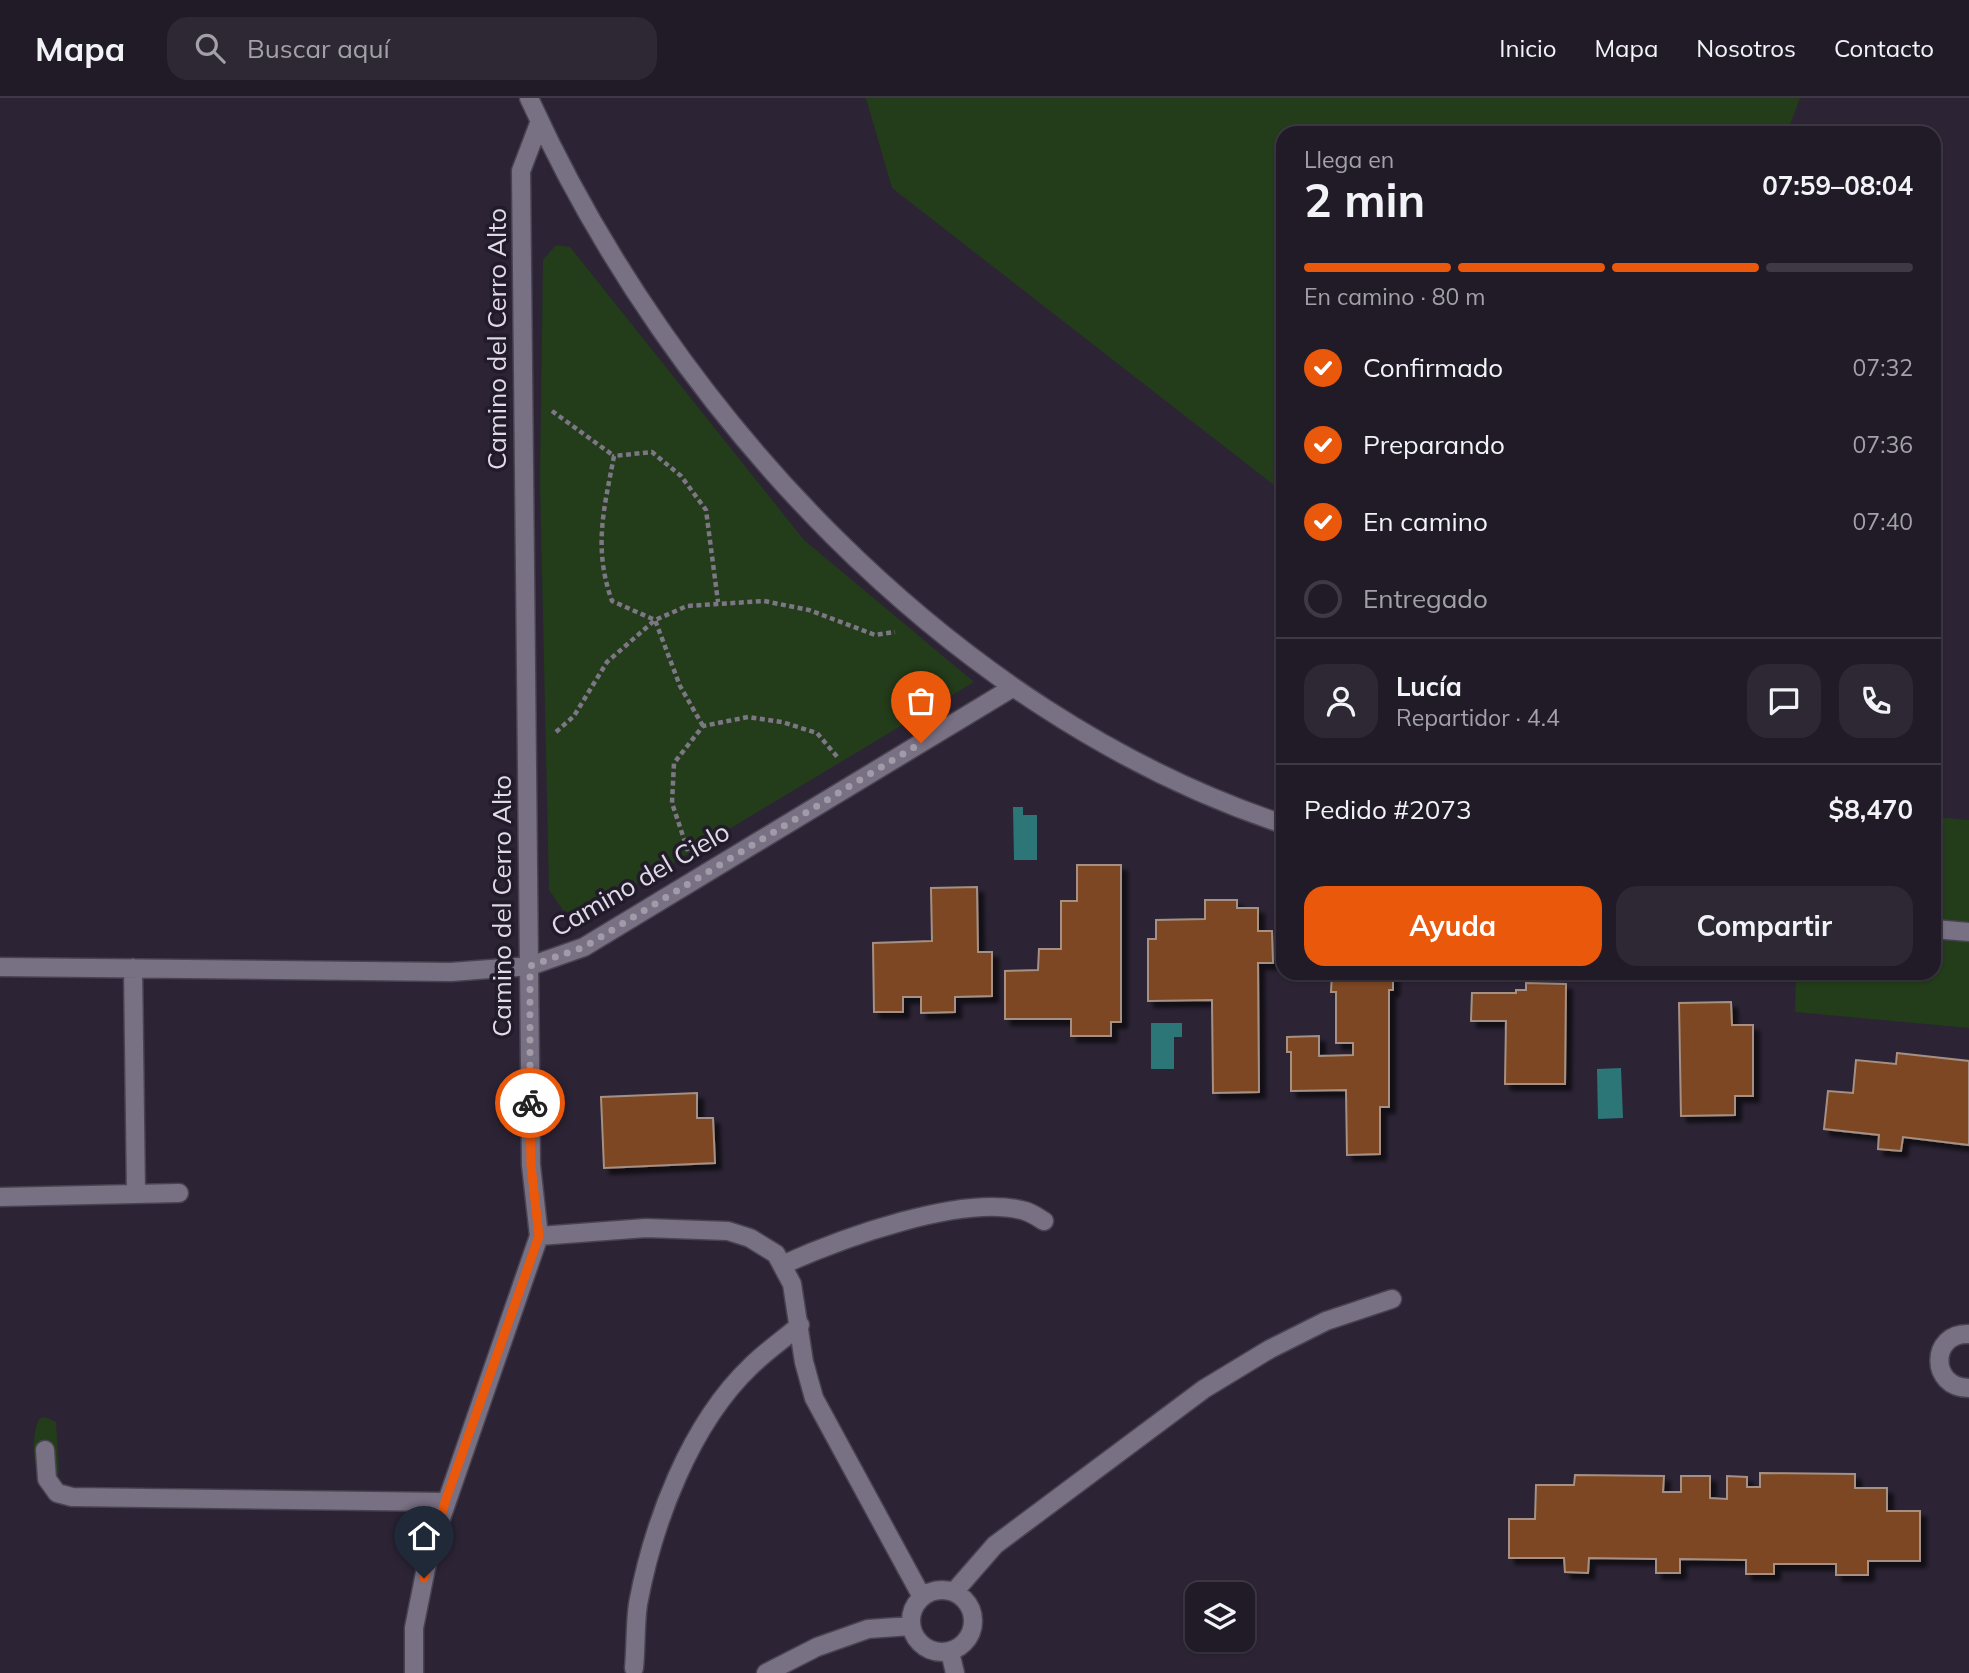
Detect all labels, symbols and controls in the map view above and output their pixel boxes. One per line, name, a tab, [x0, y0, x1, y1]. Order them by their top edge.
search box	[167, 17, 657, 80]
text: Mapa	[35, 28, 125, 69]
icon: search	[191, 29, 229, 67]
text: Buscar aquí	[247, 32, 390, 65]
text: Inicio	[1499, 33, 1556, 63]
text: Mapa	[1594, 33, 1658, 63]
text: Nosotros	[1696, 33, 1796, 63]
text: Contacto	[1834, 33, 1934, 63]
text: Llega en	[1304, 145, 1394, 174]
text: 07:59–08:04	[1762, 169, 1913, 202]
text: 2 min	[1304, 171, 1425, 229]
street label: Camino del Cerro Alto	[480, 208, 513, 470]
text: En camino · 80 m	[1304, 282, 1486, 311]
icon: check	[1304, 349, 1342, 387]
text: Confirmado	[1363, 351, 1503, 384]
text: 07:32	[1853, 353, 1913, 382]
icon: check	[1304, 426, 1342, 464]
text: Preparando	[1363, 428, 1505, 461]
text: 07:36	[1853, 430, 1913, 459]
icon: check	[1304, 503, 1342, 541]
text: En camino	[1363, 505, 1488, 538]
text: 07:40	[1853, 507, 1913, 536]
text: Entregado	[1363, 582, 1488, 615]
button: person	[1304, 664, 1378, 738]
button: chat	[1747, 664, 1821, 738]
button: phone	[1839, 664, 1913, 738]
text: Lucía	[1396, 670, 1462, 703]
pin	[891, 671, 951, 743]
icon: bag	[902, 682, 940, 720]
text: Repartidor · 4.4	[1396, 703, 1560, 732]
street label: Camino del Cerro Alto	[485, 775, 518, 1037]
text: Pedido #2073	[1304, 793, 1472, 826]
text: $8,470	[1829, 793, 1913, 826]
street label: Camino del Cielo	[545, 815, 735, 943]
button: Ayuda	[1304, 886, 1602, 966]
button: Compartir	[1616, 886, 1913, 966]
courier	[495, 1068, 565, 1138]
icon: bike	[511, 1084, 549, 1122]
pin	[394, 1506, 454, 1578]
icon: home	[405, 1517, 443, 1555]
map controls	[1185, 1582, 1255, 1652]
button: layers	[1185, 1582, 1255, 1652]

